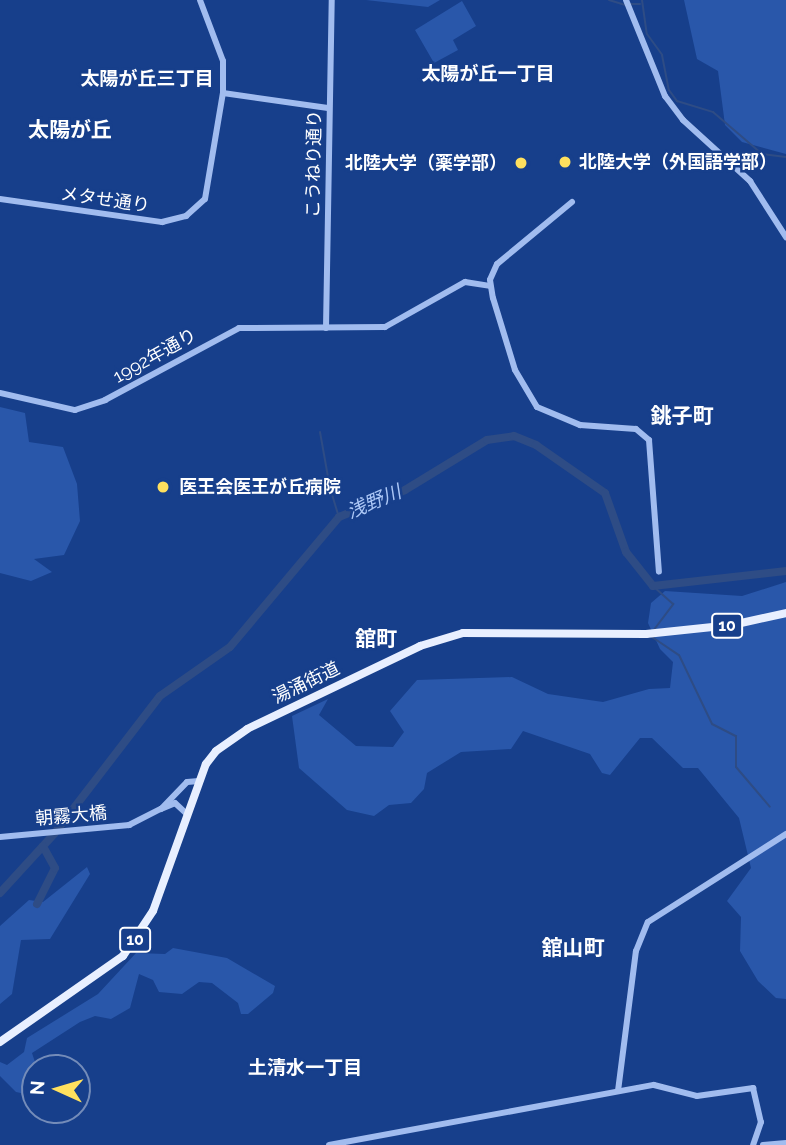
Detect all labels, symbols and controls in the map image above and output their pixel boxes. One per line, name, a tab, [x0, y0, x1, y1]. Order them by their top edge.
district label: 太陽が丘一丁目	[422, 63, 554, 85]
district label: 太陽が丘三丁目	[81, 68, 213, 90]
street label: こうねり通り	[302, 110, 326, 218]
district label: 太陽が丘	[28, 117, 112, 143]
place label: 北陸大学（外国語学部）	[579, 151, 777, 173]
place label: 北陸大学（薬学部）	[345, 152, 507, 174]
marker: 北陸大学（外国語学部）	[557, 154, 573, 170]
marker: 北陸大学（薬学部）	[513, 155, 529, 171]
street label: メタせ通り	[59, 183, 151, 217]
street label: 1992年通り	[109, 324, 201, 388]
district label: 銚子町	[651, 403, 713, 429]
place label: 医王会医王が丘病院	[179, 476, 341, 498]
marker: 医王会医王が丘病院	[153, 477, 173, 497]
water label: 浅野川	[343, 480, 405, 524]
road number: 10	[710, 614, 744, 638]
district label: 舘町	[355, 626, 397, 652]
street label: 湯涌街道	[269, 658, 343, 708]
street label: 朝霧大橋	[34, 802, 108, 830]
road number: 10	[118, 928, 152, 952]
district label: 舘山町	[542, 935, 604, 961]
north arrow	[21, 1054, 91, 1124]
district label: 土清水一丁目	[248, 1057, 362, 1079]
text: N	[26, 1080, 49, 1096]

